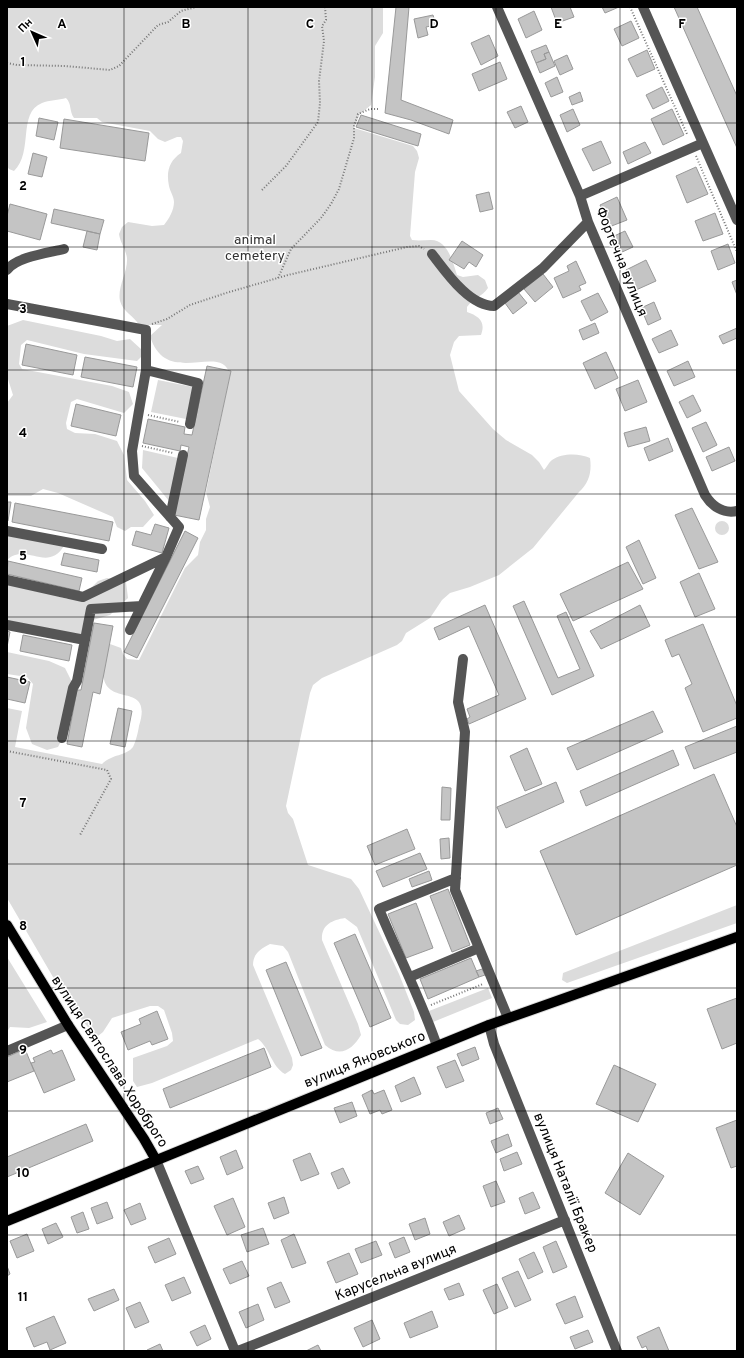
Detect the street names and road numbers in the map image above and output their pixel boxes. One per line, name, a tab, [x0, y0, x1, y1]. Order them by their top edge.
street label: Фортечна вулиця	[591, 205, 651, 319]
street label: вулиця Святослава Хороброго	[47, 973, 171, 1151]
street label: вулиця Яновського	[302, 1028, 428, 1092]
street label: вулиця Наталії Бракер	[529, 1111, 601, 1255]
street label: Карусельна вулиця	[333, 1241, 459, 1305]

